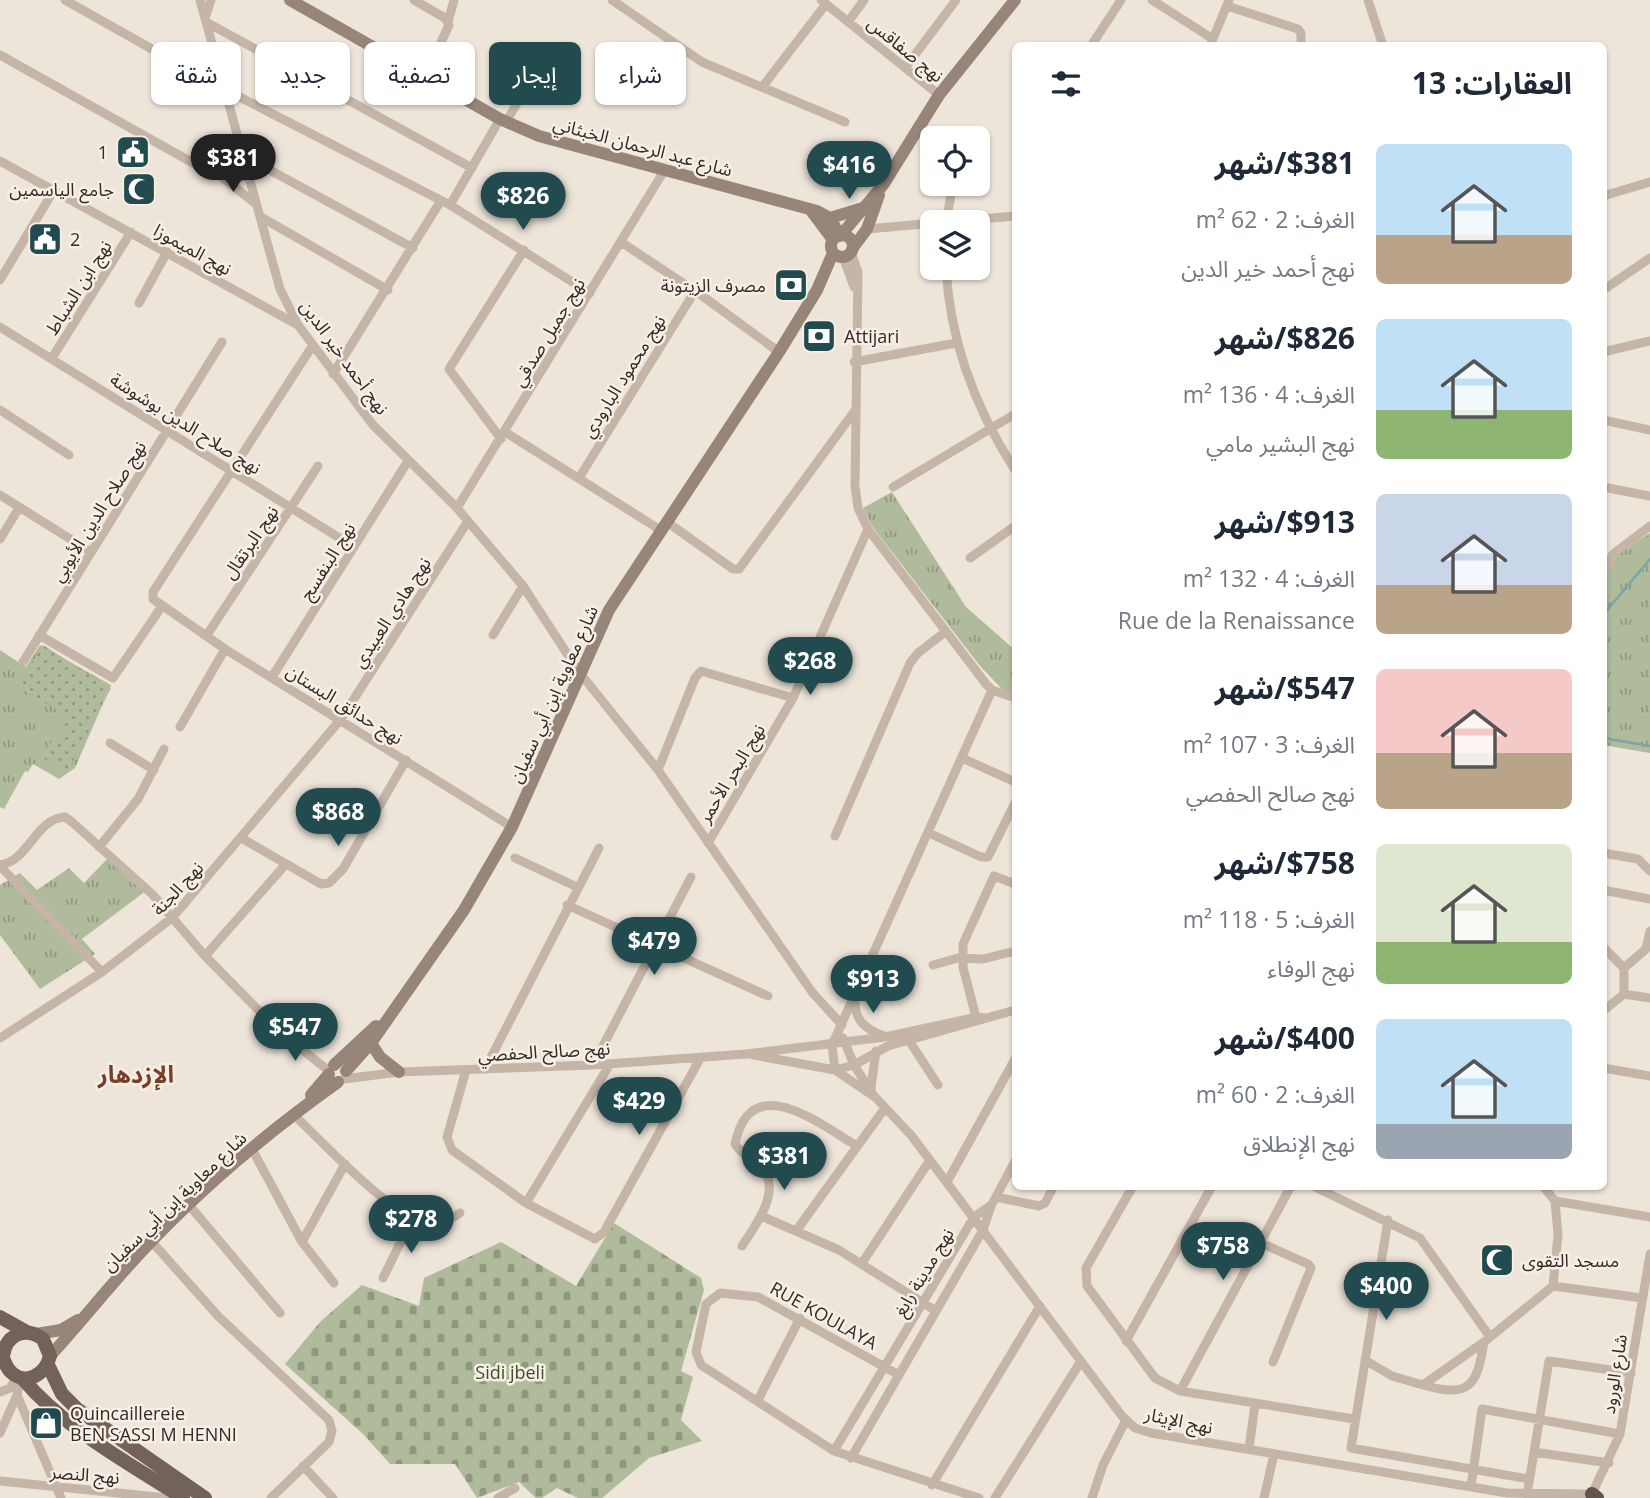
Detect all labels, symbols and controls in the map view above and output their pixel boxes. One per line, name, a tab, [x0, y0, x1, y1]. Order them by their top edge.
street label: نهج صفاقس	[862, 11, 949, 89]
chip: شقة	[151, 42, 241, 105]
chip: جديد	[255, 42, 350, 105]
chip: تصفية	[364, 42, 475, 105]
chip: إيجار	[489, 42, 581, 105]
chip: شراء	[595, 42, 686, 105]
text: العقارات: 13	[1412, 62, 1572, 103]
icon: filters	[1047, 65, 1085, 103]
street label: شارع عبد الرحمان الخبثاني	[550, 111, 735, 184]
map controls	[920, 126, 990, 280]
button: locate	[920, 126, 990, 196]
public building icon: 1	[114, 133, 152, 171]
pin: $381	[192, 134, 274, 194]
place label: 1	[98, 140, 108, 164]
text: $381	[207, 141, 259, 173]
pin: $416	[808, 142, 890, 201]
text: $381/شهر	[1215, 142, 1355, 183]
text: $416	[823, 148, 875, 180]
mosque icon: جامع الياسمين	[120, 170, 158, 208]
icon: home	[1432, 172, 1516, 256]
pin: $826	[482, 173, 564, 232]
place label: جامع الياسمين	[9, 177, 114, 204]
text: $826	[497, 179, 549, 211]
text: الغرف: 2 · 62 m²	[1196, 203, 1355, 235]
button: layers	[920, 210, 990, 280]
street label: نهج الميموزا	[149, 218, 236, 282]
public building icon: 2	[26, 220, 64, 258]
place label: 2	[70, 227, 80, 251]
street label: نهج ابن الشباط	[39, 235, 118, 340]
text: نهج أحمد خير الدين	[1181, 252, 1355, 284]
bank icon: مصرف الزيتونة	[772, 266, 810, 304]
street label: نهج جميل صدقي	[506, 273, 592, 392]
place label: مصرف الزيتونة	[661, 273, 766, 297]
street label: نهج أحمد خير الدين	[294, 295, 395, 420]
street label: نهج محمود البارودي	[576, 310, 672, 443]
bank icon: Attijari	[800, 317, 838, 355]
text: $826/شهر	[1215, 317, 1355, 358]
place label: Attijari	[844, 324, 899, 348]
icon: home	[1432, 347, 1516, 431]
street label: نهج صلاح الدين بوشوشة	[105, 367, 266, 481]
text: الغرف: 4 · 136 m²	[1183, 378, 1355, 410]
text: نهج البشير مامي	[1206, 427, 1355, 459]
street label: نهج صلاح الدين الأيوبي	[45, 436, 153, 587]
street label: نهج البرتقال	[217, 500, 285, 585]
text: $913/شهر	[1215, 501, 1355, 542]
street label: نهج البنفسج	[294, 518, 362, 606]
icon: home	[1432, 522, 1516, 606]
street label: نهج هادي العبيدي	[346, 552, 438, 673]
text: الغرف: 4 · 132 m²	[1183, 562, 1355, 594]
street label: شارع معاوية إبن أبي سفيان	[503, 601, 606, 788]
text: Rue de la Renaissance	[1118, 604, 1355, 636]
pin: $268	[769, 638, 851, 697]
text: $268	[784, 644, 836, 676]
street label: نهج حدائق البستان	[281, 658, 408, 751]
text: $547/شهر	[1215, 667, 1355, 708]
icon: home	[1432, 697, 1516, 781]
street label: نهج البحر الأحمر	[691, 719, 772, 829]
text: الغرف: 3 · 107 m²	[1183, 728, 1355, 760]
text: نهج صالح الحفصي	[1186, 777, 1355, 809]
pin: $868	[297, 788, 379, 848]
text: $868	[312, 795, 364, 827]
text: $758/شهر	[1215, 842, 1355, 883]
street label: نهج الجنة	[146, 856, 210, 922]
icon: home	[1432, 872, 1516, 956]
text: الغرف: 5 · 118 m²	[1183, 903, 1355, 935]
pin: $479	[613, 918, 695, 977]
text: $479	[628, 924, 680, 956]
text: نهج الوفاء	[1268, 952, 1355, 984]
pin: $913	[832, 956, 914, 1015]
text: $913	[847, 962, 899, 994]
pin: $547	[254, 1004, 336, 1063]
text: $547	[269, 1010, 321, 1042]
text: $400/شهر	[1215, 1017, 1355, 1058]
street label: نهج صالح الحفصي	[477, 1036, 611, 1069]
icon: home	[1432, 1047, 1516, 1131]
district label: الإزدهار	[97, 1057, 174, 1091]
pin: $429	[598, 1078, 680, 1137]
text: الغرف: 2 · 60 m²	[1196, 1078, 1355, 1110]
text: $429	[613, 1084, 665, 1116]
street label: شارع معاوية إبن أبي سفيان	[97, 1126, 253, 1278]
text: نهج الإنطلاق	[1243, 1127, 1355, 1159]
pin: $381	[743, 1132, 825, 1192]
text: $381	[758, 1139, 810, 1171]
pin: $278	[370, 1196, 452, 1255]
text: $278	[385, 1202, 437, 1234]
pin: $758	[1182, 1222, 1264, 1282]
street label: نهج مدينة رابغ	[887, 1223, 961, 1322]
text: $758	[1197, 1229, 1249, 1261]
mosque icon: مسجد التقوى	[1478, 1241, 1516, 1279]
place label: مسجد التقوى	[1522, 1248, 1619, 1272]
pin: $400	[1345, 1262, 1427, 1322]
text: $400	[1360, 1269, 1412, 1301]
street label: RUE KOULAYA	[766, 1276, 883, 1355]
street label: شارع الورود	[1596, 1332, 1635, 1416]
park label: Sidi jbeli	[475, 1360, 545, 1384]
place label: Quincaillereie BEN SASSI M HENNI	[70, 1401, 237, 1446]
street label: نهج الإيثار	[1141, 1401, 1215, 1441]
shop icon: Quincaillereie BEN SASSI M HENNI	[27, 1404, 65, 1442]
street label: نهج النصر	[48, 1459, 121, 1491]

